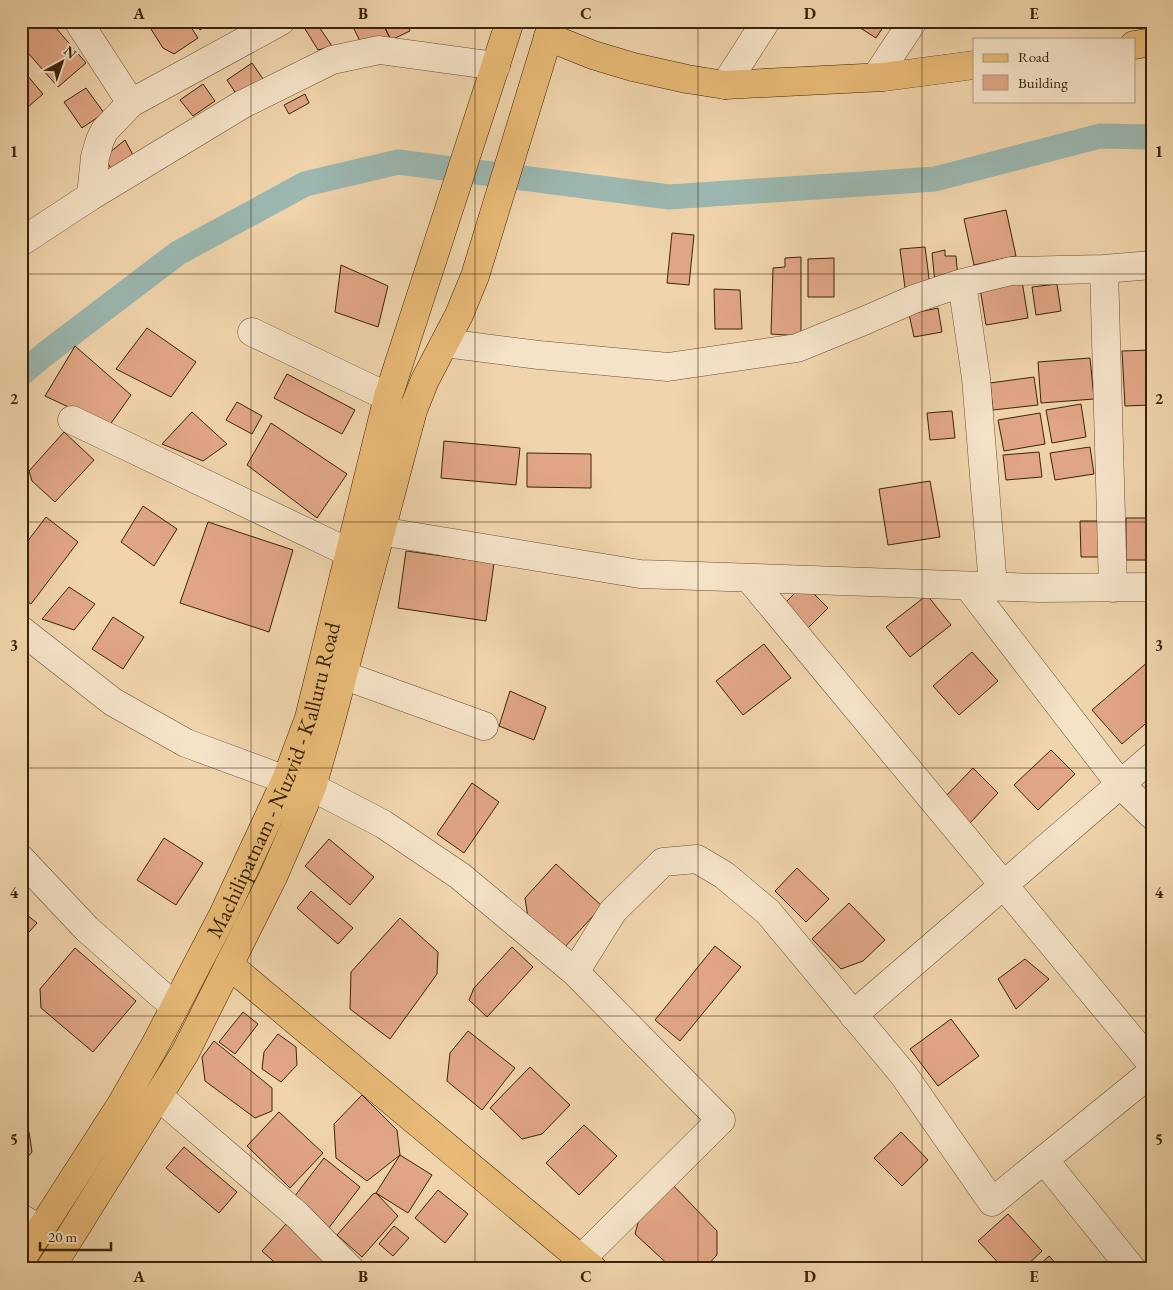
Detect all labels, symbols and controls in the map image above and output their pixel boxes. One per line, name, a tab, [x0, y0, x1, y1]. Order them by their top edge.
text: A	[132, 3, 145, 24]
text: B	[358, 3, 368, 24]
text: C	[580, 3, 592, 24]
text: D	[804, 3, 816, 24]
text: E	[1029, 3, 1039, 24]
north arrow	[38, 38, 88, 88]
legend	[973, 38, 1136, 102]
text: N	[60, 42, 81, 63]
text: Road	[1018, 47, 1050, 66]
text: Building	[1018, 73, 1068, 92]
text: 1	[10, 141, 18, 162]
text: 1	[1155, 141, 1163, 162]
text: 2	[10, 388, 19, 409]
text: 2	[1155, 388, 1164, 409]
street label: Machilipatnam - Nuzvid - Kalluru Road	[200, 618, 347, 943]
text: 3	[10, 635, 18, 656]
text: 3	[1155, 635, 1163, 656]
text: 4	[10, 882, 19, 903]
text: 4	[1155, 882, 1164, 903]
text: 5	[10, 1129, 18, 1150]
text: 5	[1155, 1129, 1163, 1150]
scale bar	[40, 1220, 111, 1252]
text: 20 m	[48, 1227, 77, 1246]
text: A	[132, 1266, 145, 1287]
text: B	[358, 1266, 368, 1287]
text: C	[580, 1266, 592, 1287]
text: D	[804, 1266, 816, 1287]
text: E	[1029, 1266, 1039, 1287]

